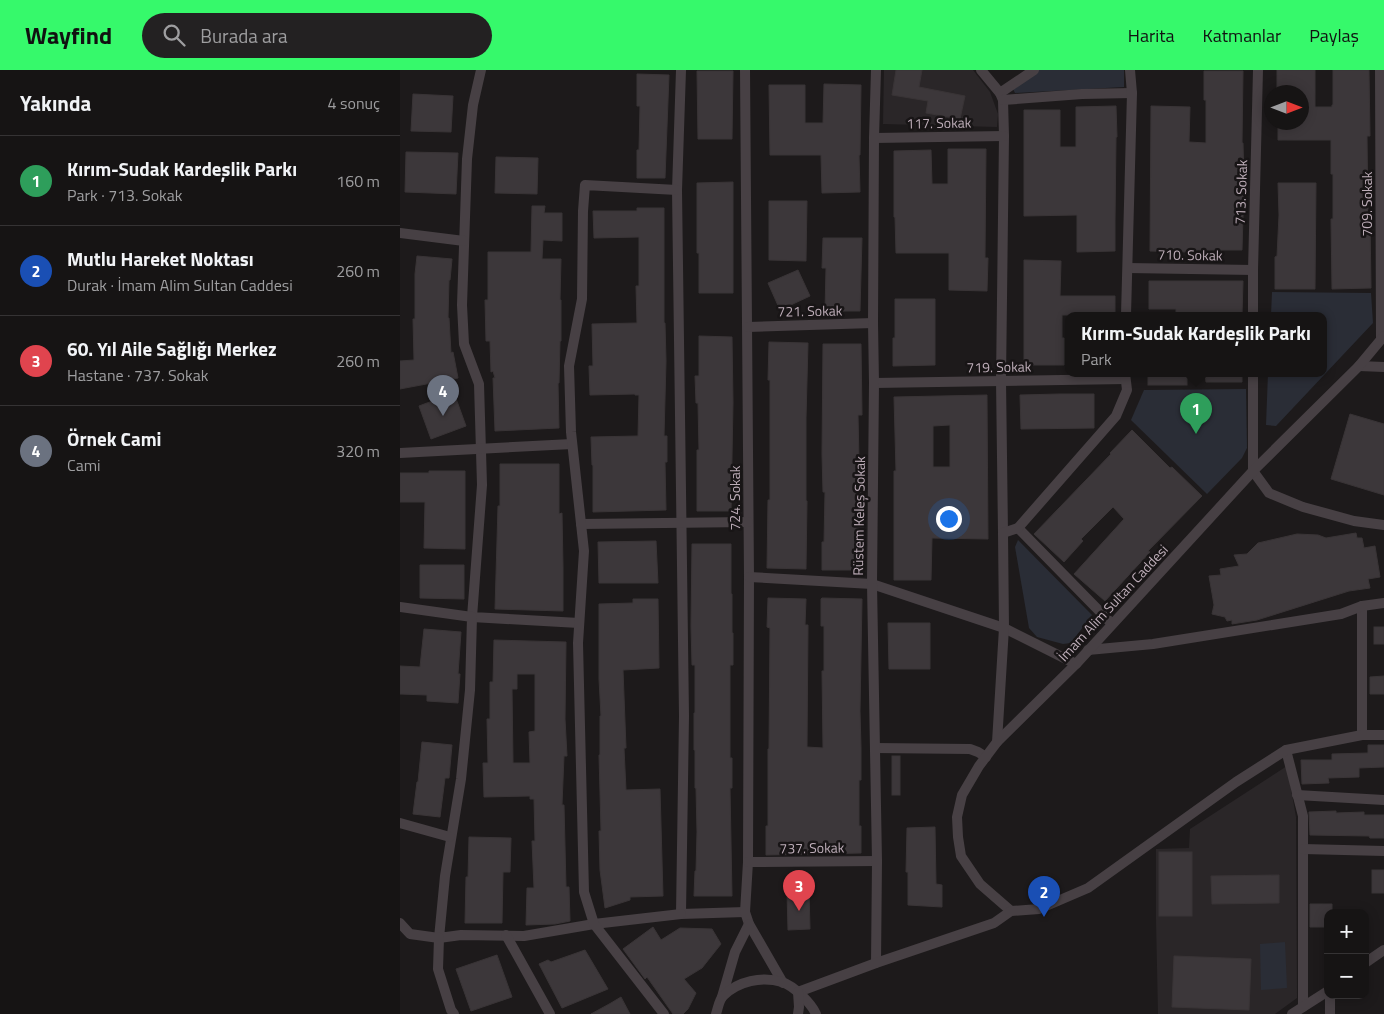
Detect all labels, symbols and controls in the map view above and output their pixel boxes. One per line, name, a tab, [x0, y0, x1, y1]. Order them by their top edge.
search box	[142, 13, 492, 58]
text: Wayfind	[25, 17, 112, 53]
icon: search	[160, 21, 188, 49]
text: Burada ara	[200, 21, 288, 50]
text: Harita	[1128, 22, 1175, 49]
text: Katmanlar	[1203, 22, 1281, 49]
text: Paylaş	[1309, 22, 1359, 49]
north arrow	[1264, 85, 1309, 130]
text: Yakında	[20, 87, 91, 119]
text: 4 sonuç	[328, 91, 380, 115]
street label: 117. Sokak	[906, 111, 972, 134]
text: Kırım-Sudak Kardeşlik Parkı	[67, 154, 297, 183]
street label: 713. Sokak	[1229, 159, 1252, 225]
text: 1	[32, 169, 40, 193]
text: 160 m	[336, 169, 380, 193]
street label: 709. Sokak	[1356, 171, 1377, 237]
text: Park · 713. Sokak	[67, 183, 182, 207]
street label: 710. Sokak	[1157, 243, 1223, 266]
text: Mutlu Hareket Noktası	[67, 244, 254, 273]
text: 2	[32, 259, 40, 283]
text: 260 m	[336, 259, 380, 283]
text: Durak · İmam Alim Sultan Caddesi	[67, 273, 293, 297]
street label: 721. Sokak	[777, 299, 843, 322]
popup	[1065, 312, 1327, 377]
text: Kırım-Sudak Kardeşlik Parkı	[1081, 318, 1311, 347]
text: 60. Yıl Aile Sağlığı Merkez	[67, 334, 277, 363]
text: Park	[1081, 347, 1112, 371]
text: 3	[32, 349, 40, 373]
text: 260 m	[336, 349, 380, 373]
street label: 719. Sokak	[966, 355, 1032, 378]
text: Hastane · 737. Sokak	[67, 363, 208, 387]
pin: 4	[427, 375, 459, 416]
pin: 1	[1180, 393, 1212, 434]
text: Örnek Cami	[67, 424, 162, 453]
text: 4	[32, 439, 40, 463]
text: 320 m	[336, 439, 380, 463]
text: Cami	[67, 453, 101, 477]
street label: Rüstem Keleş Sokak	[847, 456, 870, 576]
street label: 724. Sokak	[724, 465, 745, 531]
your location	[936, 506, 962, 532]
street label: İmam Alim Sultan Caddesi	[1053, 539, 1173, 666]
street label: 737. Sokak	[779, 836, 845, 859]
pin: 3	[783, 870, 815, 911]
pin: 2	[1028, 876, 1060, 917]
map controls	[1324, 909, 1369, 999]
button: +	[1324, 909, 1369, 954]
button: −	[1324, 954, 1369, 999]

